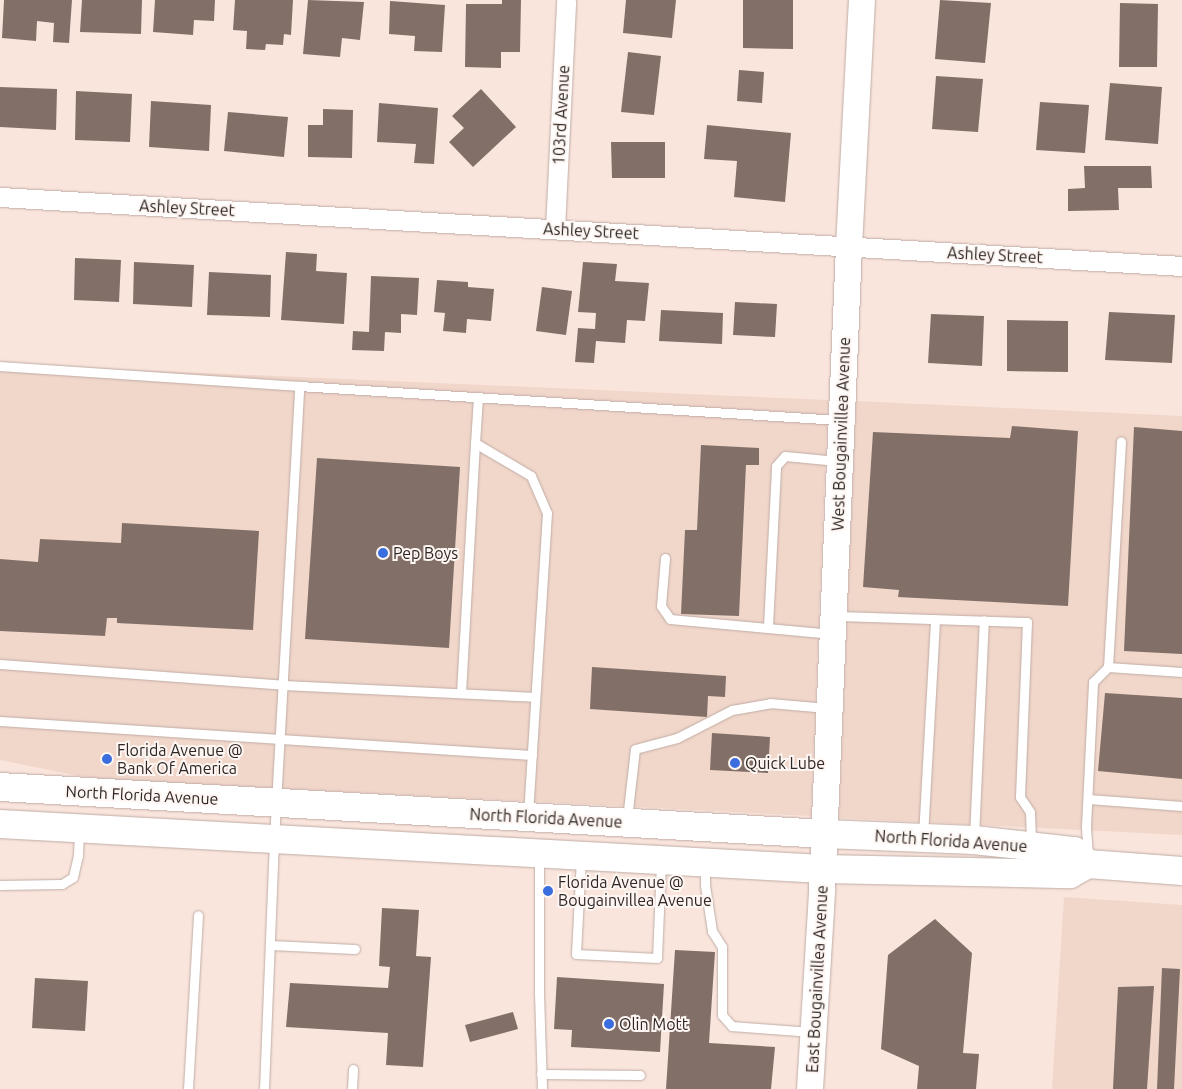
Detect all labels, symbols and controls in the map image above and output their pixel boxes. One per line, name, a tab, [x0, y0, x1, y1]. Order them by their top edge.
street label: 103rd Avenue	[549, 65, 573, 165]
street label: Ashley Street	[139, 196, 235, 220]
street label: Ashley Street	[543, 219, 639, 243]
street label: Ashley Street	[947, 243, 1043, 267]
street label: West Bougainvillea Avenue	[828, 337, 854, 531]
place label: Pep Boys	[393, 543, 458, 563]
marker: Pep Boys	[377, 547, 389, 559]
place label: Florida Avenue @ Bank Of America	[117, 740, 243, 778]
marker: Florida Avenue @ Bank Of America	[101, 753, 113, 765]
place label: Quick Lube	[745, 753, 825, 773]
marker: Quick Lube	[729, 757, 741, 769]
street label: North Florida Avenue	[65, 781, 219, 809]
street label: North Florida Avenue	[469, 804, 623, 832]
street label: North Florida Avenue	[874, 826, 1028, 856]
place label: Florida Avenue @ Bougainvillea Avenue	[558, 872, 712, 910]
marker: Florida Avenue @ Bougainvillea Avenue	[542, 885, 554, 897]
street label: East Bougainvillea Avenue	[802, 885, 832, 1073]
place label: Olin Mott	[619, 1014, 688, 1034]
marker: Olin Mott	[603, 1018, 615, 1030]

